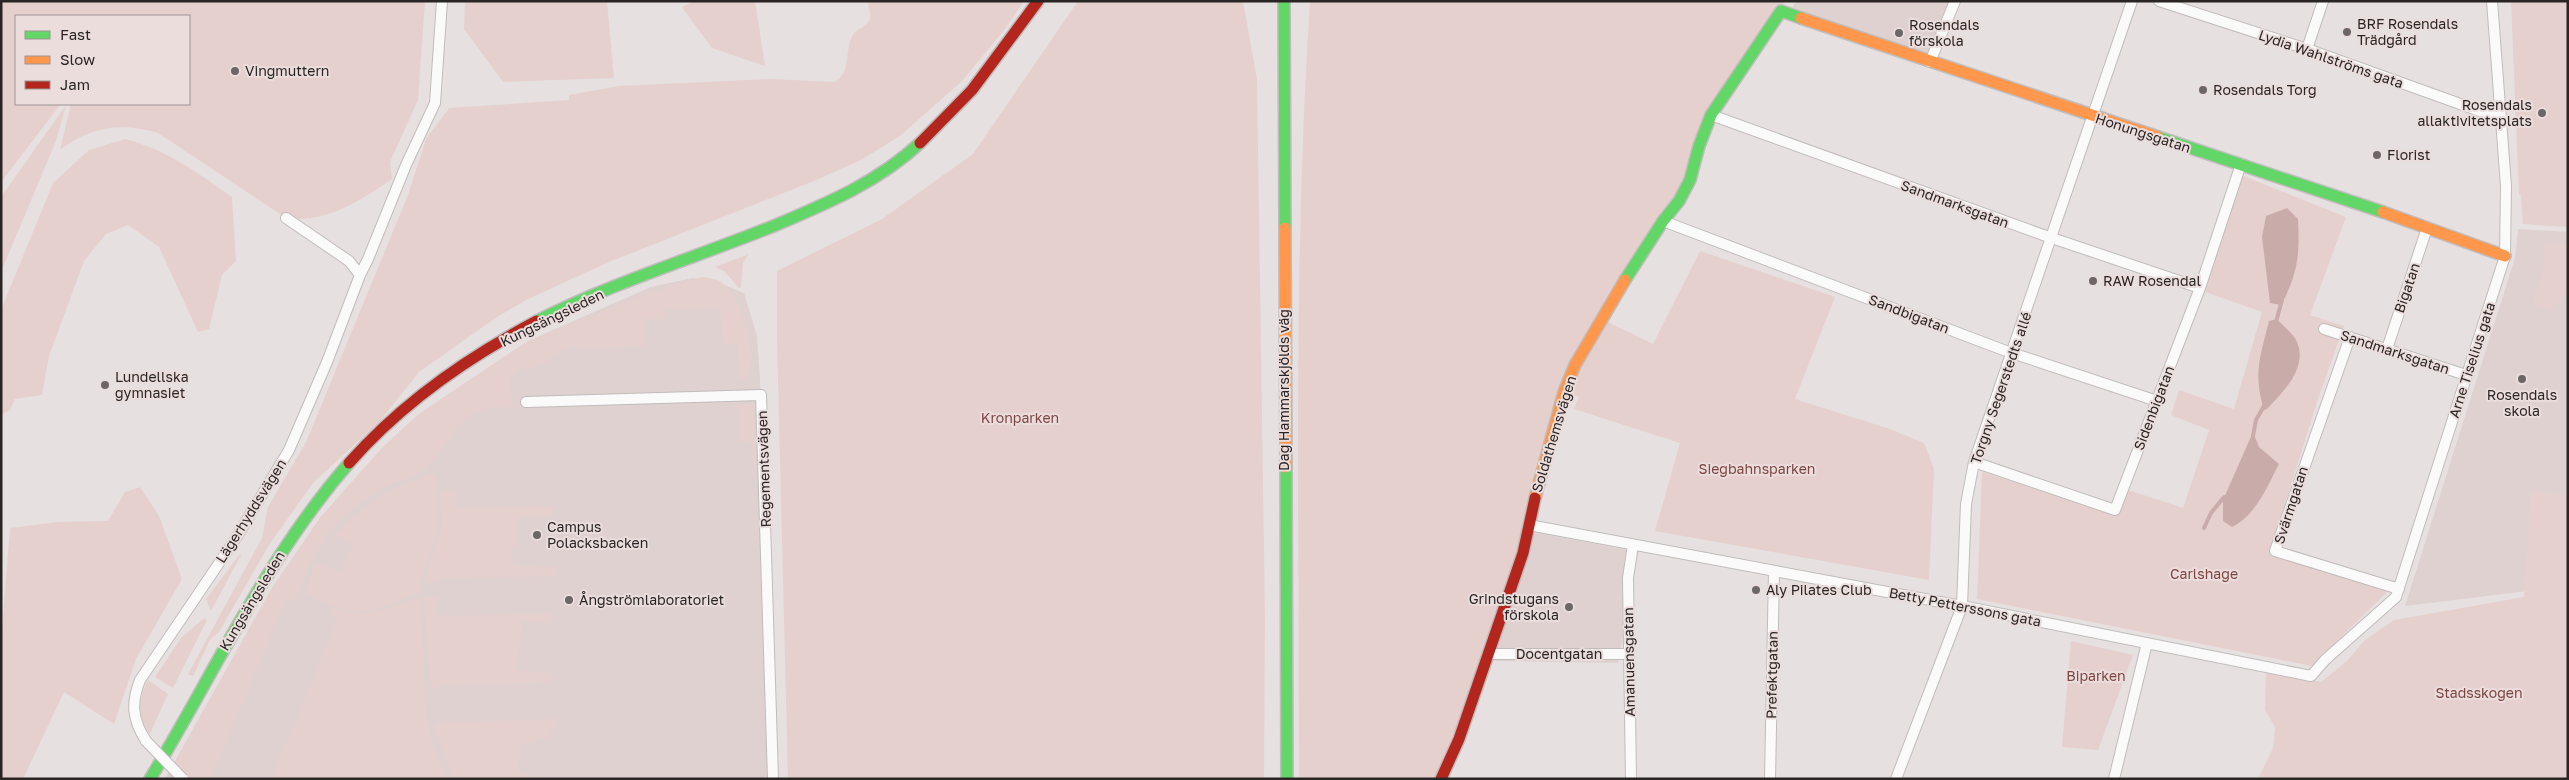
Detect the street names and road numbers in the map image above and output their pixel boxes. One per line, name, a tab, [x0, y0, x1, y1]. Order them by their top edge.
street label: Lydia Wahlströms gata	[2257, 26, 2406, 91]
street label: Honungsgatan	[2093, 109, 2193, 156]
street label: Sandmarksgatan	[1899, 176, 2011, 231]
street label: Bigatan	[2390, 261, 2423, 315]
street label: Kungsängsleden	[497, 285, 606, 350]
street label: Sandbigatan	[1866, 290, 1952, 337]
street label: Arne Tiselius gata	[2445, 300, 2498, 420]
street label: Dag Hammarskjölds väg	[1275, 309, 1292, 471]
street label: Torgny Segerstedts allé	[1966, 310, 2035, 466]
street label: Sandmarksgatan	[2338, 326, 2452, 377]
street label: Sidenbigatan	[2130, 363, 2177, 452]
street label: Soldathemsvägen	[1528, 373, 1579, 494]
street label: Regementsvägen	[753, 410, 774, 528]
street label: Lägerhyddsvägen	[212, 456, 289, 566]
street label: Svärmgatan	[2270, 464, 2311, 546]
street label: Kungsängsleden	[215, 548, 288, 653]
street label: Betty Petterssons gata	[1888, 583, 2043, 630]
street label: Amanuensgatan	[1619, 607, 1638, 717]
street label: Prefektgatan	[1762, 631, 1781, 719]
street label: Docentgatan	[1516, 645, 1602, 662]

